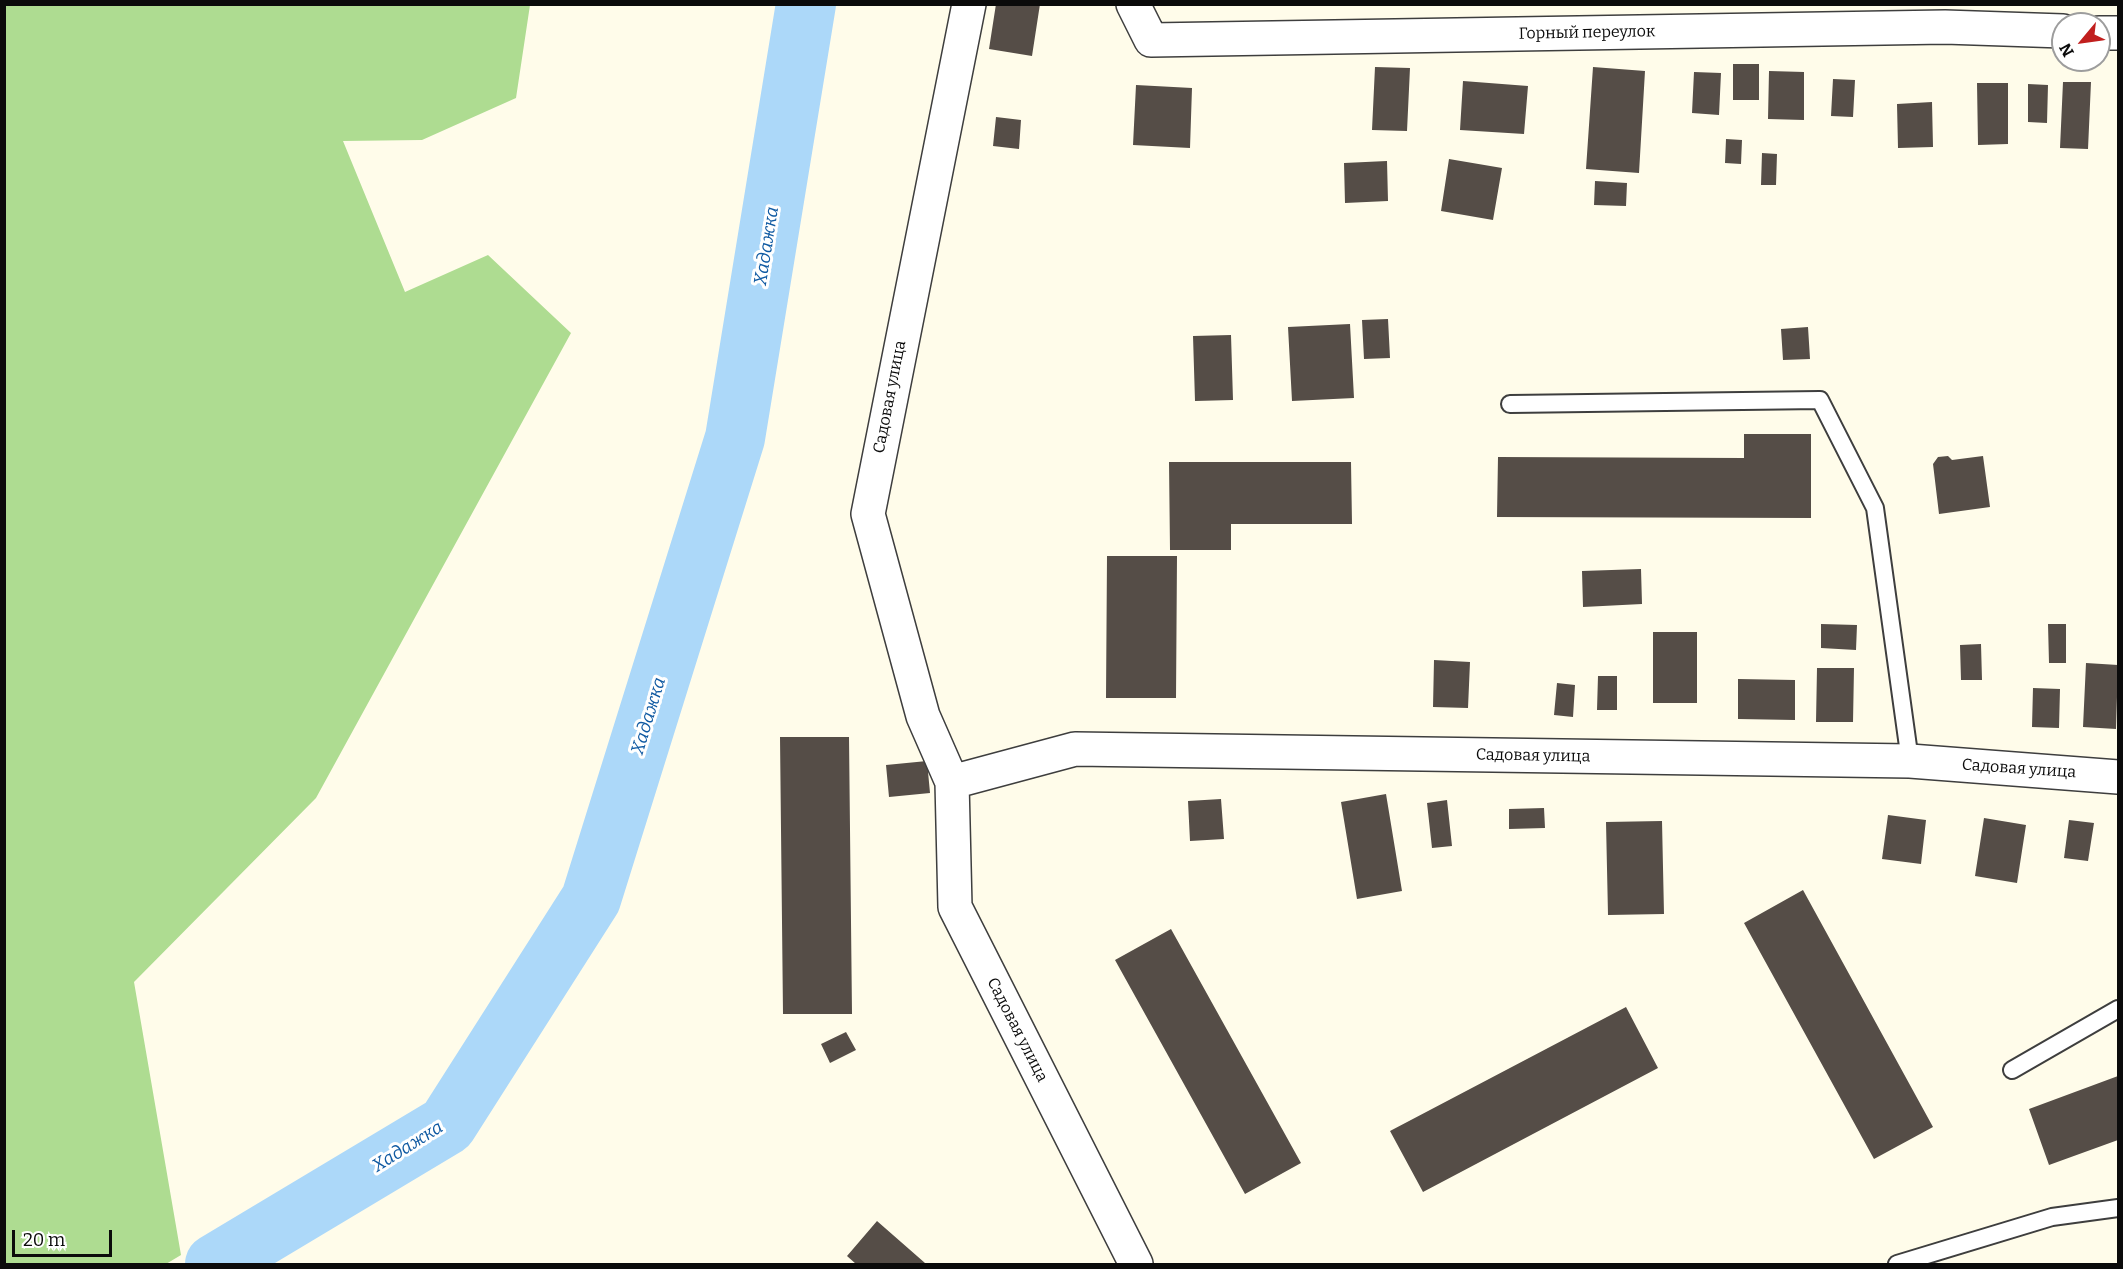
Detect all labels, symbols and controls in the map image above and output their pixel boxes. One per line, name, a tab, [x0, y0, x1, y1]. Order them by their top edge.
north arrow	[2051, 12, 2111, 72]
street label: Горный переулок	[1519, 22, 1655, 44]
text: N	[2055, 40, 2078, 60]
water label: Хадажка	[750, 205, 784, 287]
street label: Садовая улица	[870, 339, 910, 455]
water label: Хадажка	[627, 675, 671, 757]
street label: Садовая улица	[1476, 745, 1590, 767]
street label: Садовая улица	[1961, 755, 2077, 783]
street label: Садовая улица	[982, 975, 1052, 1085]
water label: Хадажка	[369, 1117, 447, 1177]
scale bar	[15, 1218, 116, 1256]
text: 20 m	[23, 1229, 65, 1251]

